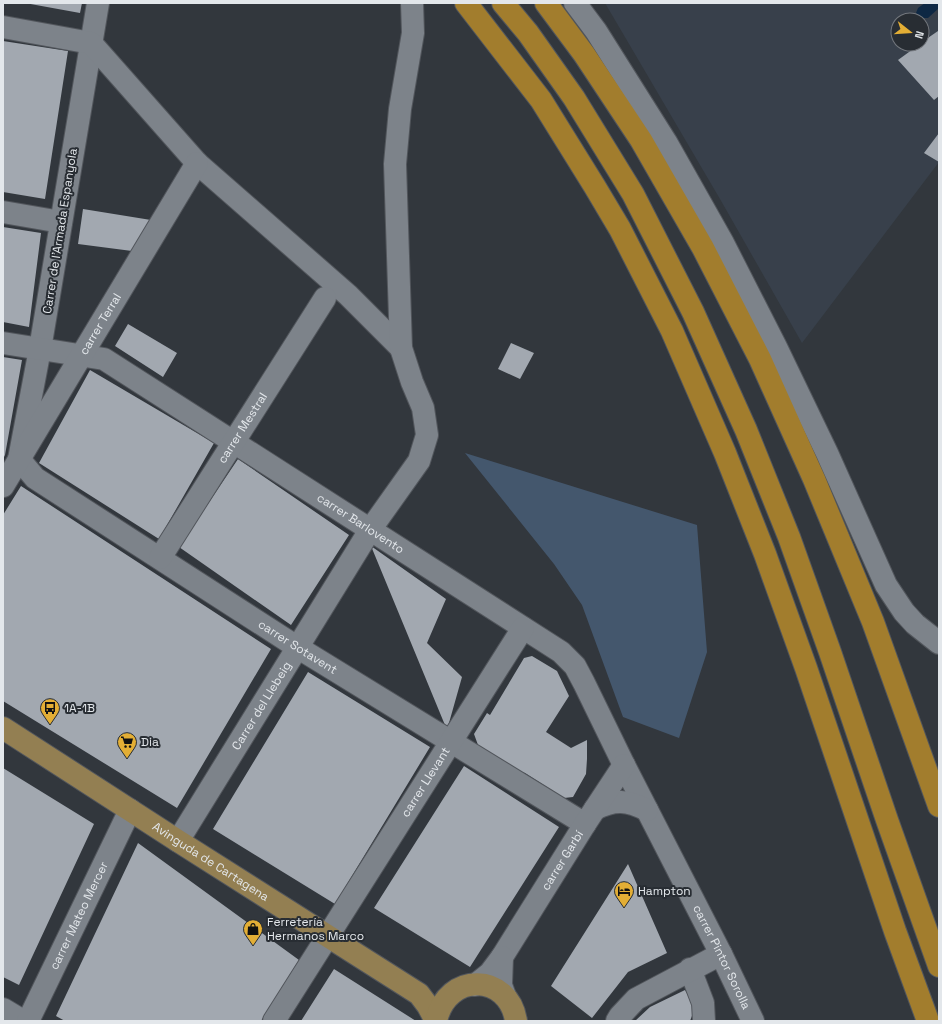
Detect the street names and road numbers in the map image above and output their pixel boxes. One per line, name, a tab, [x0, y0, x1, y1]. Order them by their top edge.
street label: Carrer de l'Armada Espanyola	[39, 147, 81, 315]
street label: carrer Terral	[76, 290, 125, 358]
street label: carrer Mestral	[214, 389, 271, 466]
street label: carrer Barlovento	[314, 490, 407, 557]
street label: carrer Sotavent	[255, 616, 340, 678]
street label: Carrer del Llebeig	[228, 658, 295, 753]
street label: carrer Llevant	[397, 744, 454, 820]
street label: Avinguda de Cartagena	[149, 819, 272, 905]
street label: carrer Garbí	[538, 827, 587, 893]
street label: carrer Mateo Mercer	[46, 859, 112, 972]
street label: carrer Pintor Sorolla	[689, 902, 754, 1012]

